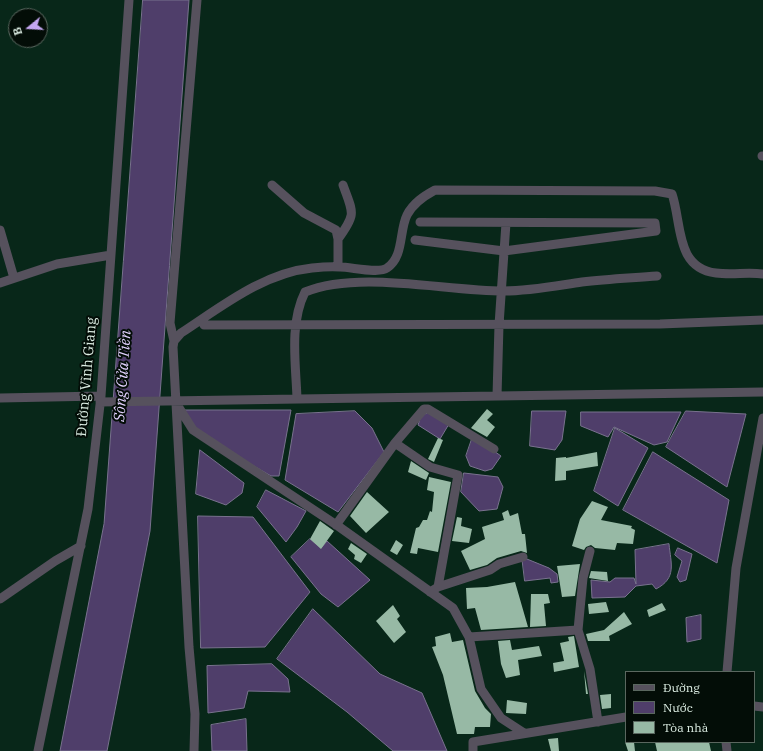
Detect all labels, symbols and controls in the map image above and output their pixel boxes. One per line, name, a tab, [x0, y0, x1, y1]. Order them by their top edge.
north arrow	[8, 8, 48, 48]
text: B	[10, 26, 25, 37]
street label: Đường Vĩnh Giang	[73, 317, 101, 437]
water label: Sông Cửa Tiền	[111, 330, 135, 422]
legend	[625, 671, 755, 743]
text: Đường	[663, 680, 700, 695]
text: Nước	[663, 700, 693, 715]
text: Tòa nhà	[663, 720, 708, 735]

